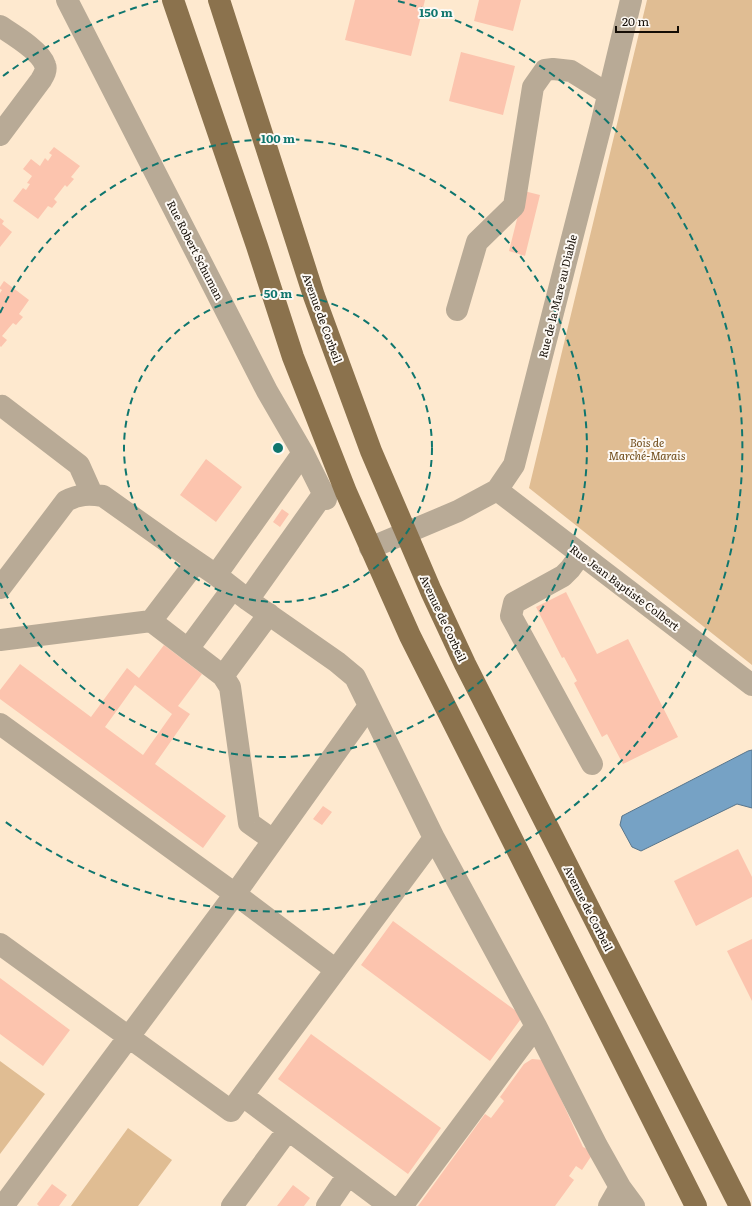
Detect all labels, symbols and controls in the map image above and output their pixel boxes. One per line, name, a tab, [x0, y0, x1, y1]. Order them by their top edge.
text: 150 m	[419, 3, 453, 21]
scale bar	[616, 8, 678, 34]
text: 20 m	[622, 12, 649, 30]
text: 100 m	[261, 129, 295, 147]
street label: Rue Robert Schuman	[164, 197, 228, 303]
street label: Rue de la Mare au Diable	[534, 232, 580, 359]
street label: Avenue de Corbeil	[299, 271, 347, 365]
text: 50 m	[264, 284, 292, 302]
park label: Bois de Marché-Marais	[608, 434, 686, 463]
centre of rings	[271, 441, 285, 455]
street label: Rue Jean Baptiste Colbert	[567, 540, 684, 634]
street label: Avenue de Corbeil	[417, 572, 471, 664]
street label: Avenue de Corbeil	[561, 862, 618, 954]

